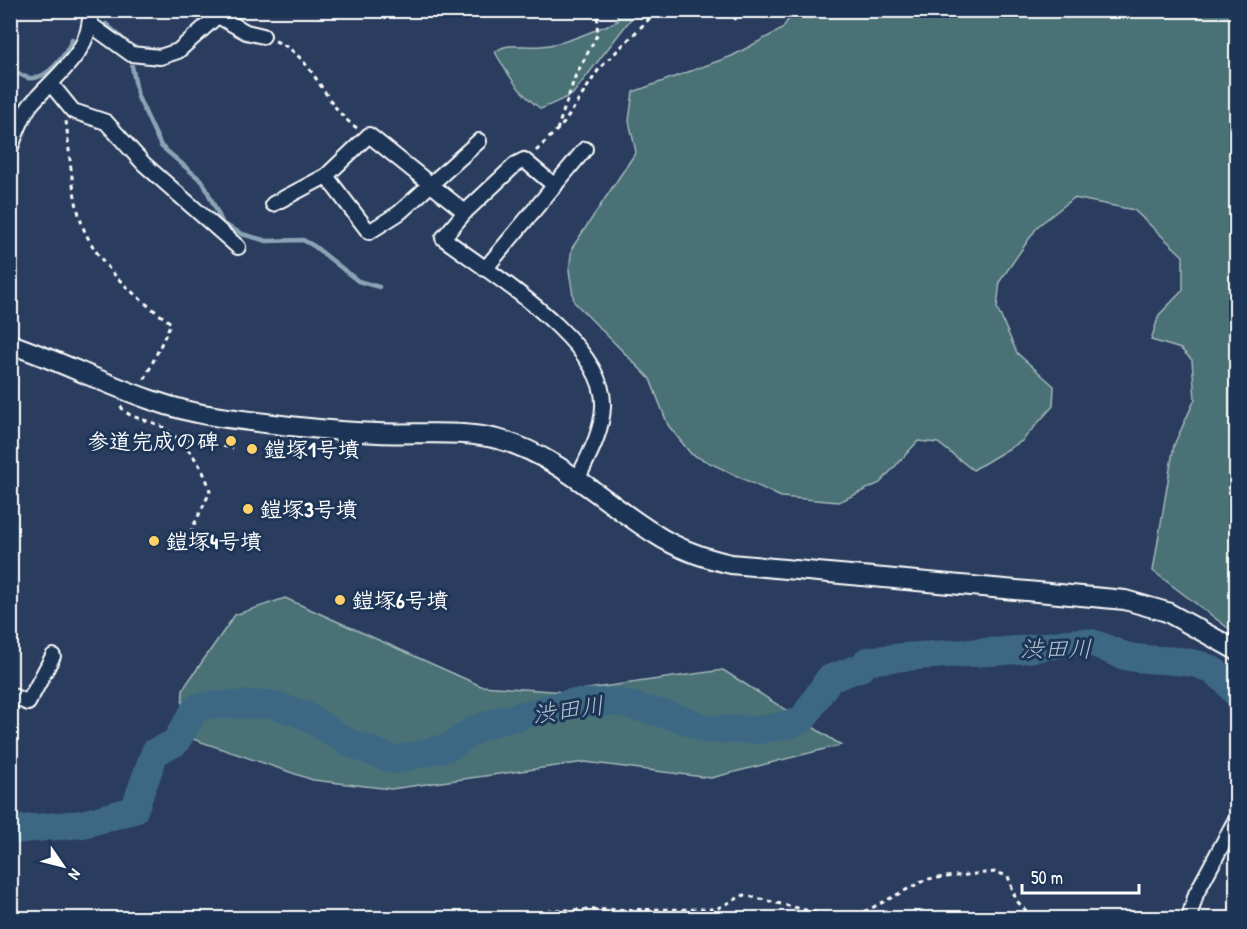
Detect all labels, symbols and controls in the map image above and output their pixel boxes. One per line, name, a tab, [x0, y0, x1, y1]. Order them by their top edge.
place label: 参道完成の碑	[87, 426, 219, 456]
marker: 参道完成の碑	[224, 434, 238, 448]
place label: 鎧塚1号墳	[264, 434, 360, 464]
marker: 鎧塚1号墳	[245, 442, 259, 456]
place label: 鎧塚3号墳	[260, 494, 358, 524]
marker: 鎧塚3号墳	[241, 502, 255, 516]
place label: 鎧塚4号墳	[166, 526, 262, 556]
marker: 鎧塚4号墳	[147, 534, 161, 548]
place label: 鎧塚6号墳	[352, 585, 449, 615]
marker: 鎧塚6号墳	[333, 593, 347, 607]
water label: 渋田川	[1020, 632, 1092, 664]
water label: 渋田川	[530, 688, 606, 730]
north arrow	[33, 836, 93, 896]
scale bar	[1022, 857, 1139, 895]
text: N	[64, 865, 87, 885]
text: 50 m	[1031, 865, 1063, 890]

